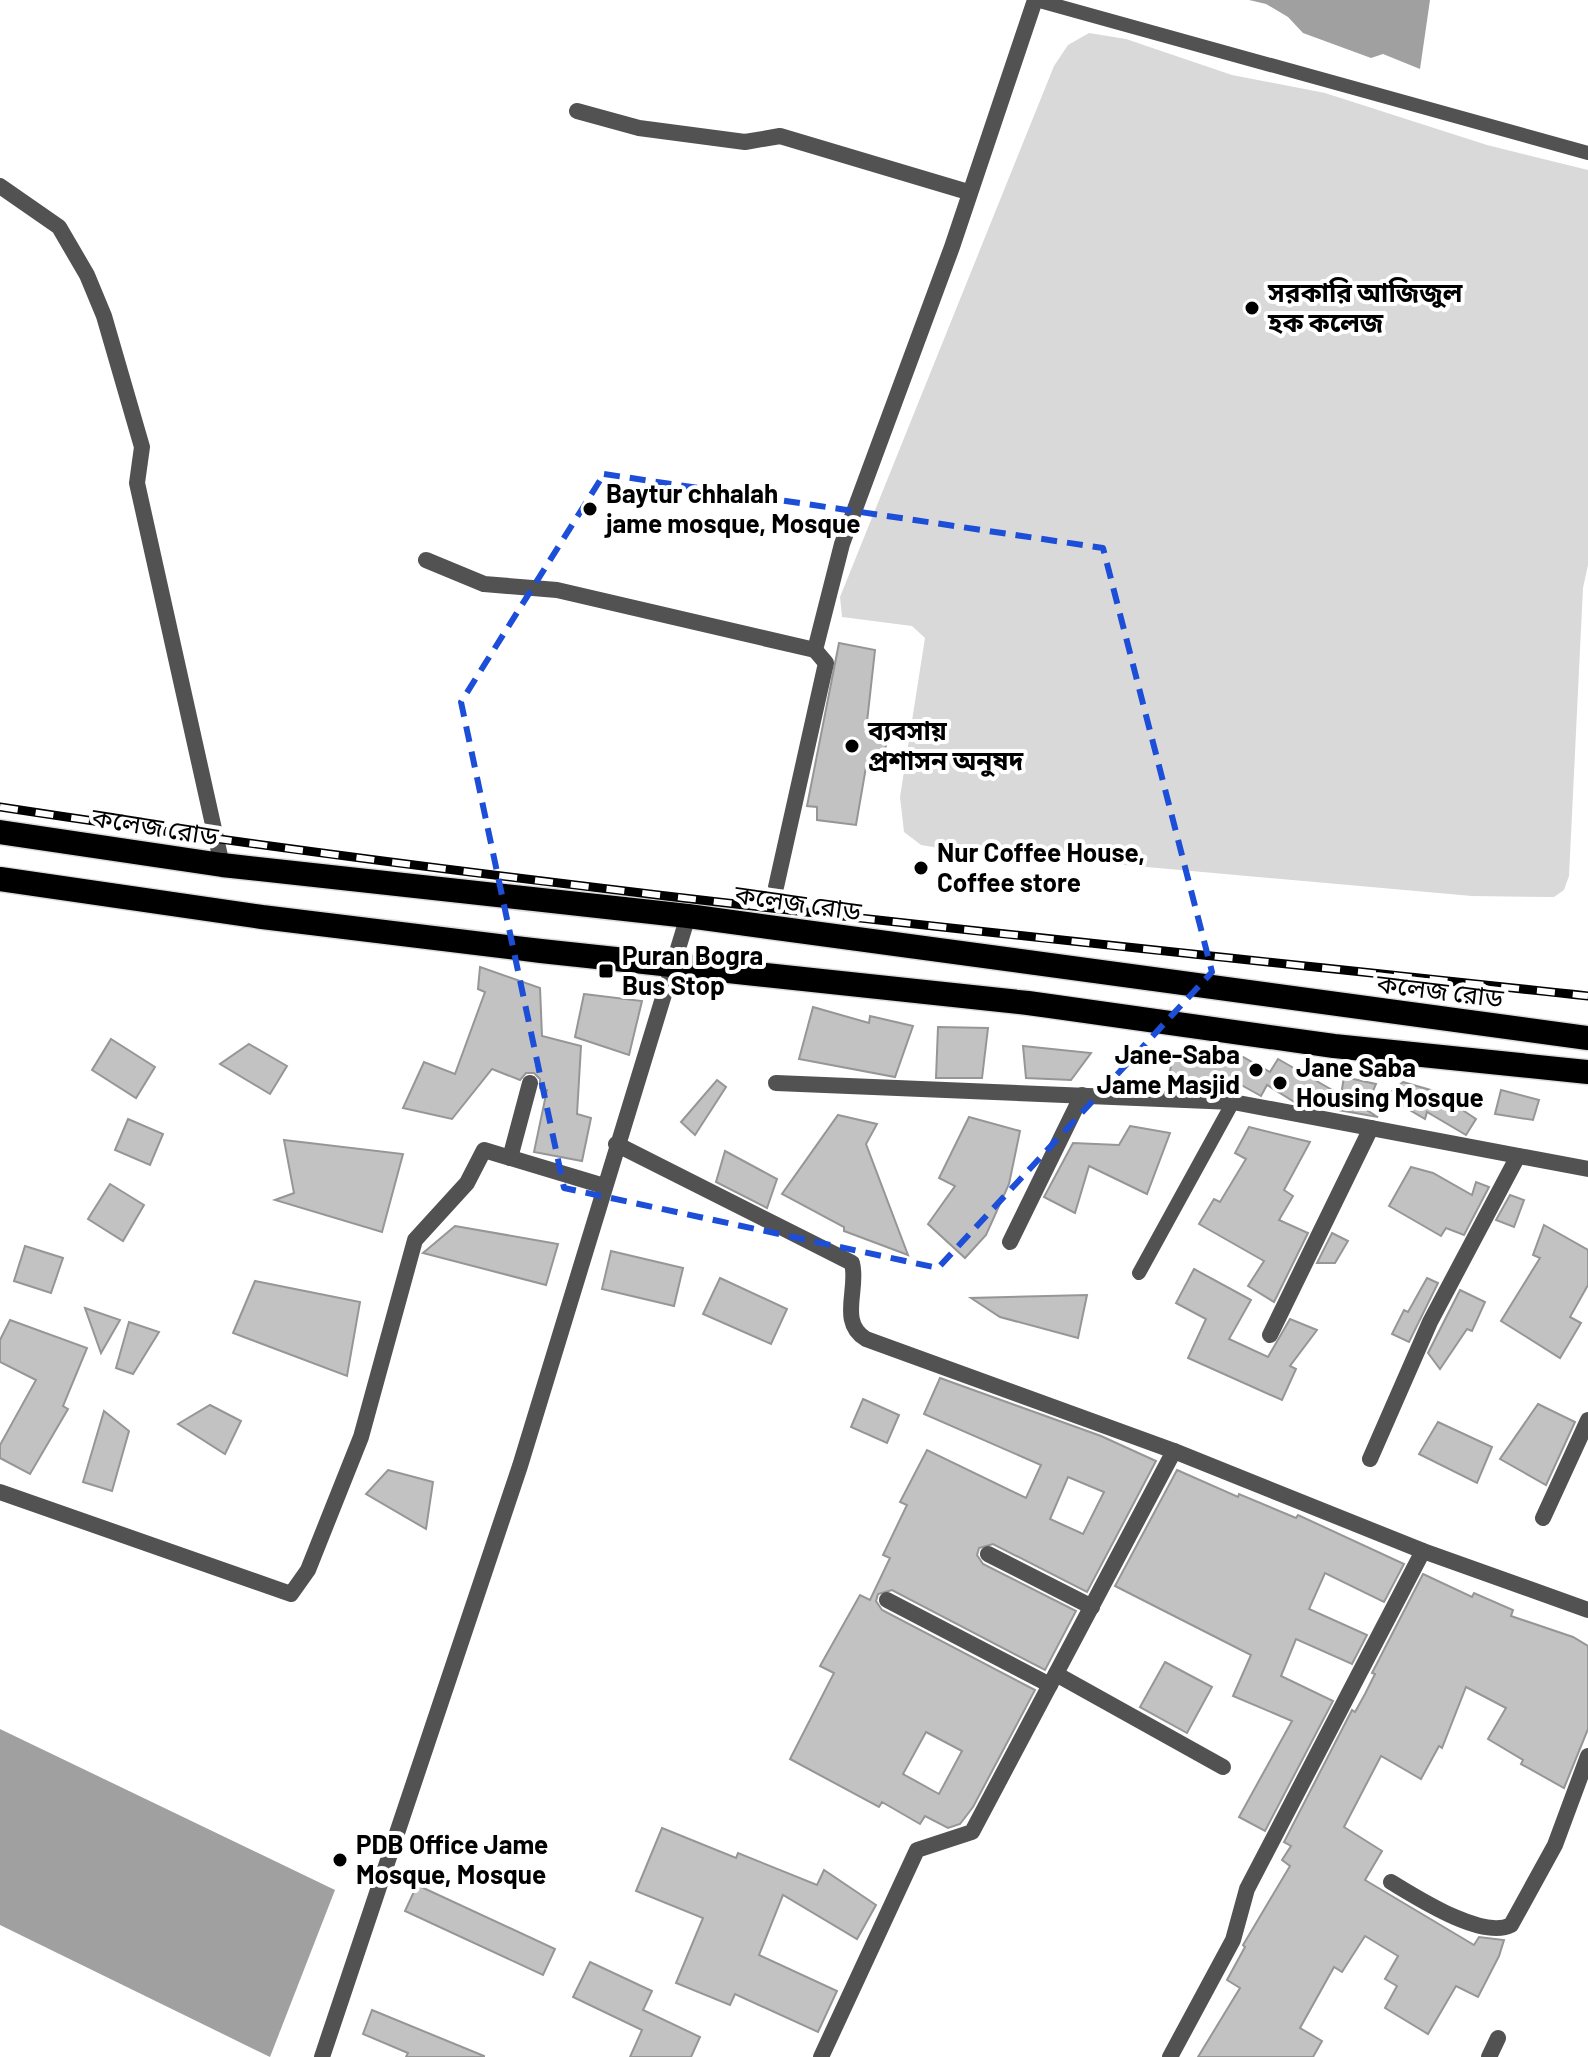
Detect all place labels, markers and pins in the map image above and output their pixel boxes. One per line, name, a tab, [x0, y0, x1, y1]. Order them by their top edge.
place label: সরকারি আজিজুল হক কলেজ	[1267, 276, 1463, 337]
marker: সরকারি আজিজুল হক কলেজ	[1243, 299, 1261, 317]
place label: Baytur chhalah jame mosque, Mosque	[604, 477, 861, 538]
marker: Baytur chhalah jame mosque, Mosque	[581, 500, 599, 518]
place label: ব্যবসায় প্রশাসন অনুষদ	[867, 714, 1025, 778]
marker: ব্যবসায় প্রশাসন অনুষদ	[843, 737, 861, 755]
place label: Nur Coffee House, Coffee store	[937, 836, 1145, 897]
marker: Nur Coffee House, Coffee store	[912, 859, 930, 877]
place label: Puran Bogra Bus Stop	[622, 939, 763, 1000]
marker: Puran Bogra Bus Stop	[597, 962, 615, 980]
place label: Jane-Saba Jame Masjid	[1097, 1038, 1240, 1099]
place label: Jane Saba Housing Mosque	[1296, 1051, 1484, 1112]
marker: Jane-Saba Jame Masjid	[1247, 1061, 1265, 1079]
marker: Jane Saba Housing Mosque	[1271, 1074, 1289, 1092]
place label: PDB Office Jame Mosque, Mosque	[356, 1828, 548, 1889]
marker: PDB Office Jame Mosque, Mosque	[331, 1851, 349, 1869]

